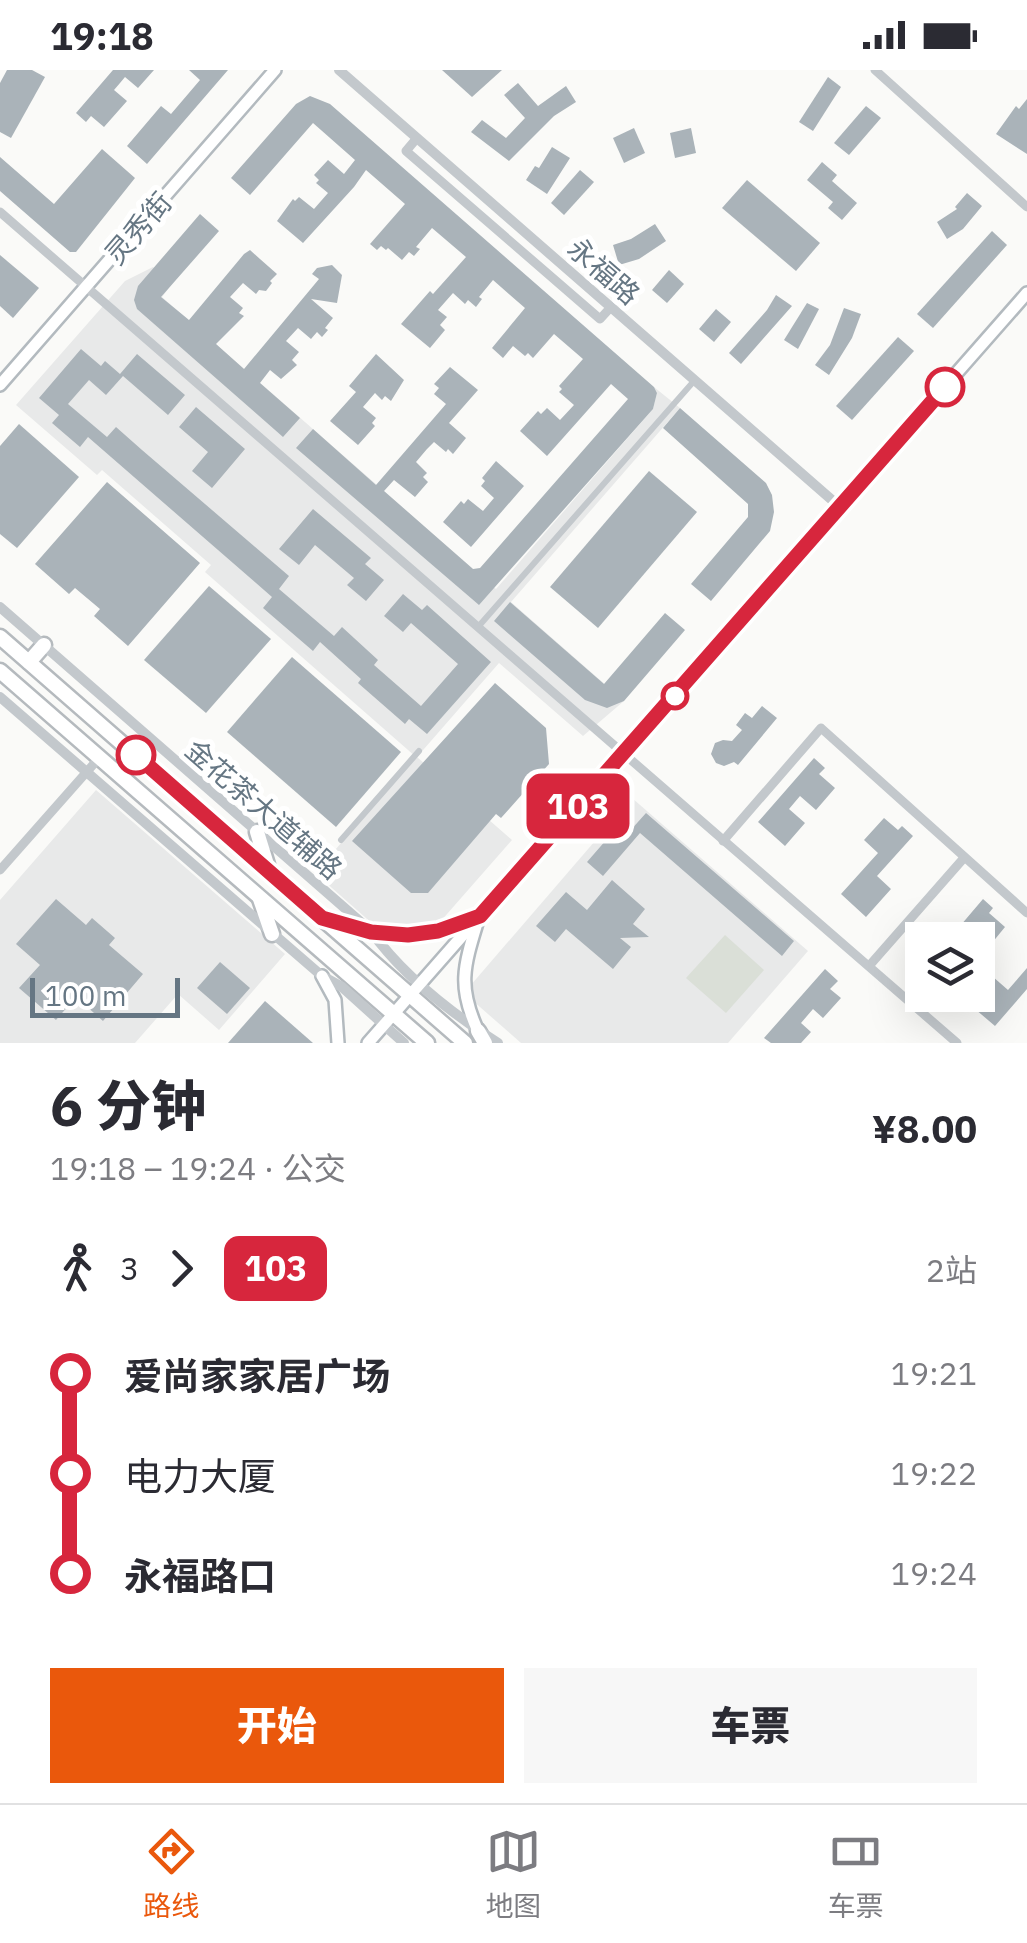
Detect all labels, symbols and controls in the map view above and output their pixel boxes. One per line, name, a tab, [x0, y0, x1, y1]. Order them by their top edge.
text: 19:18	[50, 11, 154, 60]
street label: 灵秀街	[96, 184, 180, 272]
street label: 永福路	[560, 229, 648, 313]
unlabelled marker	[926, 368, 964, 406]
unlabelled marker	[662, 683, 688, 709]
street label: 金花茶大道辅路	[178, 731, 350, 887]
unlabelled marker	[117, 736, 155, 774]
line badge: 103	[520, 774, 636, 838]
text: 103	[546, 783, 610, 829]
map controls	[905, 922, 995, 1012]
button: layers	[905, 922, 995, 1012]
scale bar	[30, 973, 180, 1018]
text: 100 m	[45, 977, 126, 1014]
text: 6 分钟	[50, 1070, 206, 1141]
text: ¥8.00	[872, 1104, 977, 1153]
text: 19:18 – 19:24 · 公交	[50, 1147, 346, 1189]
icon: walk	[50, 1241, 105, 1296]
icon: forward	[154, 1241, 209, 1296]
text: 103	[244, 1245, 307, 1291]
text: 3	[120, 1247, 139, 1289]
text: 2站	[926, 1249, 977, 1291]
text: 爱尚家家居广场	[124, 1351, 390, 1400]
text: 19:21	[891, 1352, 977, 1394]
text: 电力大厦	[124, 1451, 276, 1500]
text: 19:22	[891, 1452, 977, 1494]
text: 永福路口	[124, 1551, 276, 1600]
text: 19:24	[891, 1552, 977, 1594]
button: 开始	[50, 1668, 504, 1783]
button: 车票	[524, 1668, 977, 1783]
tab: 路线	[143, 1824, 199, 1924]
tab: 地图	[485, 1824, 542, 1924]
tab: 车票	[828, 1824, 884, 1924]

